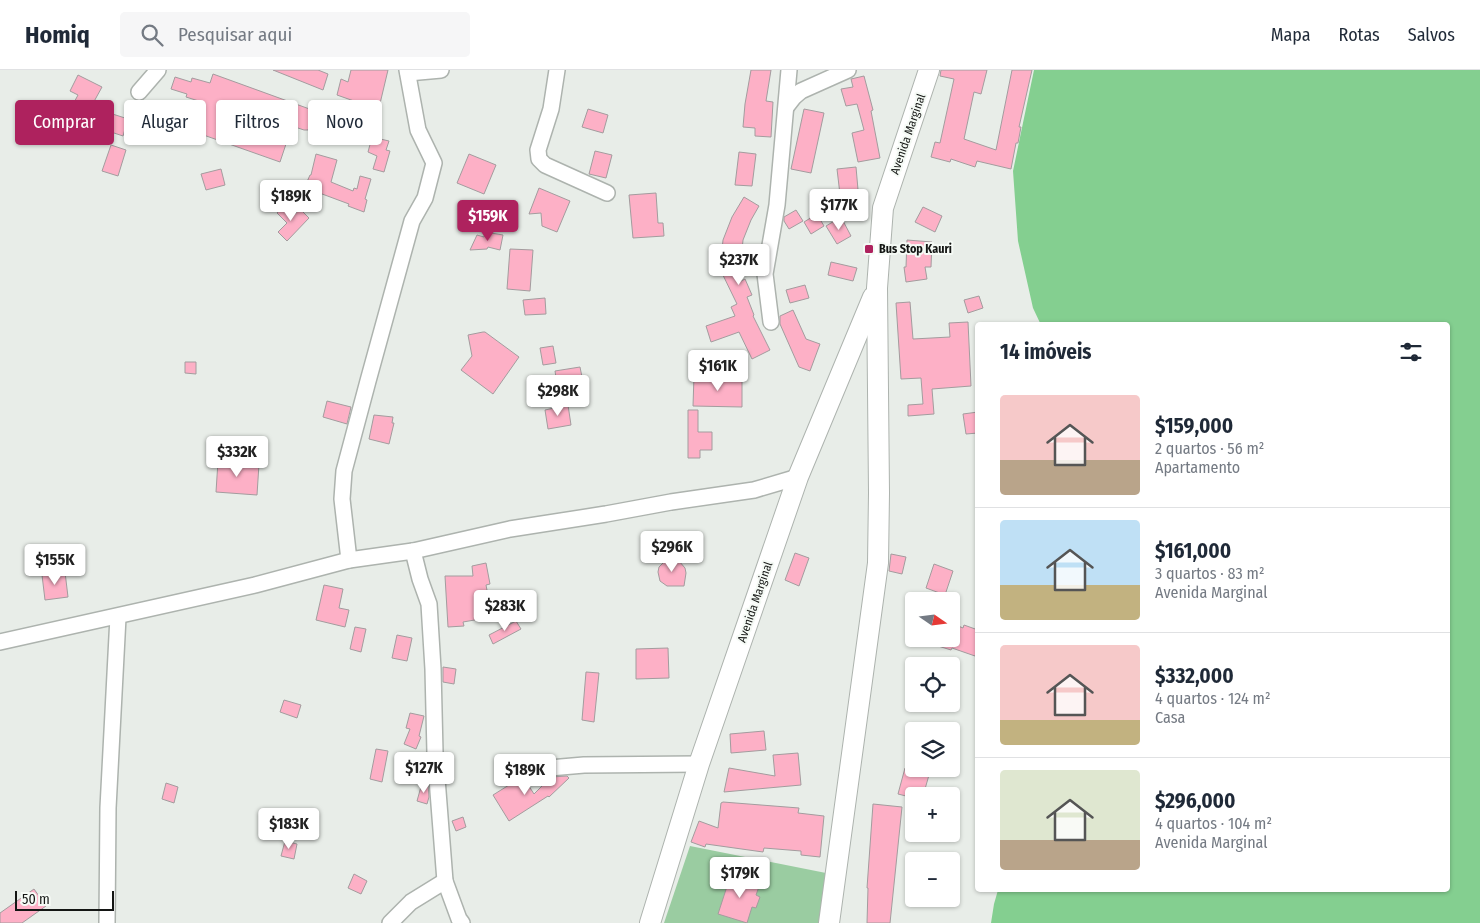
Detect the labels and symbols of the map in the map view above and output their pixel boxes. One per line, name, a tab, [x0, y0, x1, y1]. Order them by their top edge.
street label: Avenida Marginal	[888, 92, 928, 176]
pin: $189K	[256, 180, 326, 222]
pin: $177K	[804, 189, 874, 231]
pin: $159K	[453, 200, 523, 242]
place label: Bus Stop Kauri	[879, 242, 952, 256]
marker: Bus Stop Kauri	[863, 243, 875, 255]
pin: $237K	[704, 244, 774, 286]
pin: $161K	[683, 350, 753, 392]
pin: $298K	[523, 374, 593, 417]
pin: $332K	[202, 436, 272, 478]
pin: $296K	[637, 530, 707, 573]
pin: $155K	[20, 544, 90, 586]
street label: Avenida Marginal	[735, 560, 775, 644]
pin: $283K	[470, 590, 540, 632]
north arrow	[905, 592, 960, 648]
pin: $127K	[389, 752, 459, 794]
pin: $189K	[490, 754, 560, 796]
pin: $183K	[254, 808, 324, 850]
pin: $179K	[705, 856, 775, 899]
scale bar	[15, 888, 114, 911]

